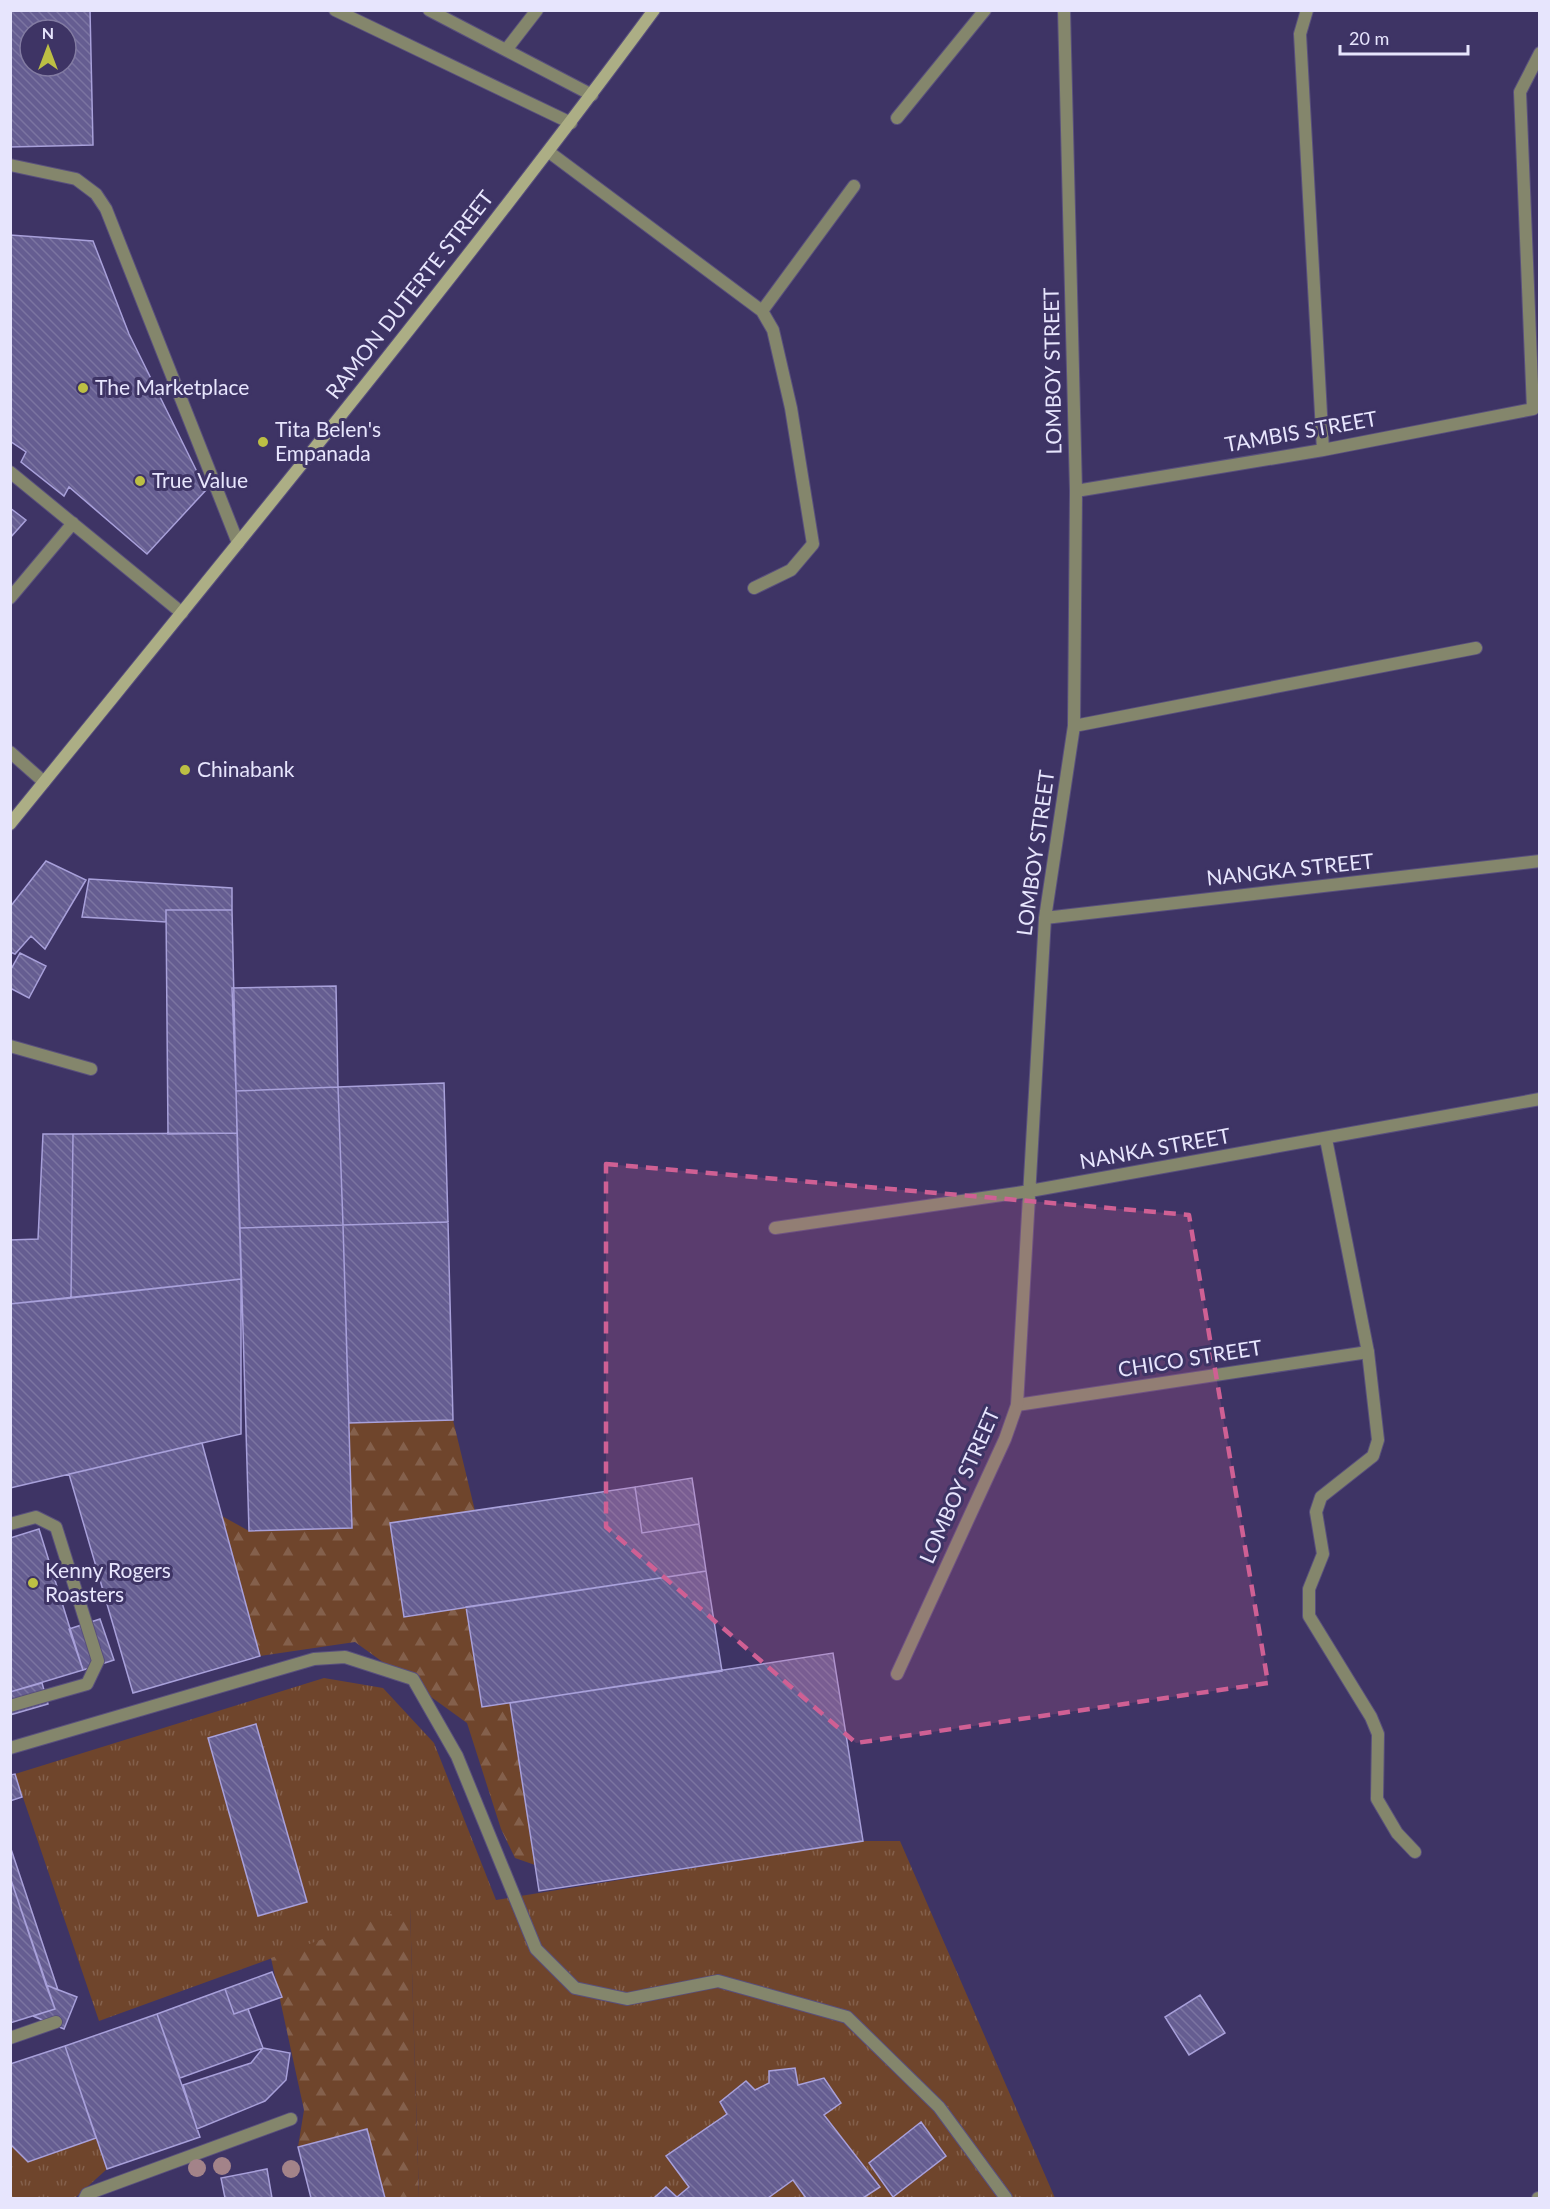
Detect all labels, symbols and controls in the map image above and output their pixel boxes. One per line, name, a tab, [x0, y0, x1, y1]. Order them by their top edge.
north arrow	[18, 18, 78, 78]
scale bar	[1340, 18, 1468, 56]
text: N	[42, 23, 54, 42]
text: 20 m	[1349, 27, 1389, 49]
street label: RAMON DUTERTE STREET	[320, 185, 498, 403]
street label: LOMBOY STREET	[1038, 287, 1065, 455]
place label: The Marketplace	[95, 374, 249, 399]
marker: The Marketplace	[76, 381, 90, 395]
street label: TAMBIS STREET	[1223, 405, 1380, 456]
place label: Tita Belen's Empanada	[275, 416, 381, 465]
marker: Tita Belen's Empanada	[256, 435, 270, 449]
place label: True Value	[152, 467, 248, 492]
marker: True Value	[133, 474, 147, 488]
place label: Chinabank	[197, 756, 295, 781]
marker: Chinabank	[178, 763, 192, 777]
street label: LOMBOY STREET	[1010, 768, 1059, 937]
street label: NANGKA STREET	[1205, 847, 1375, 890]
street label: NANKA STREET	[1077, 1122, 1233, 1173]
street label: CHICO STREET	[1116, 1334, 1264, 1381]
street label: LOMBOY STREET	[913, 1403, 1004, 1567]
place label: Kenny Rogers Roasters	[45, 1557, 171, 1606]
marker: Kenny Rogers Roasters	[26, 1576, 40, 1590]

